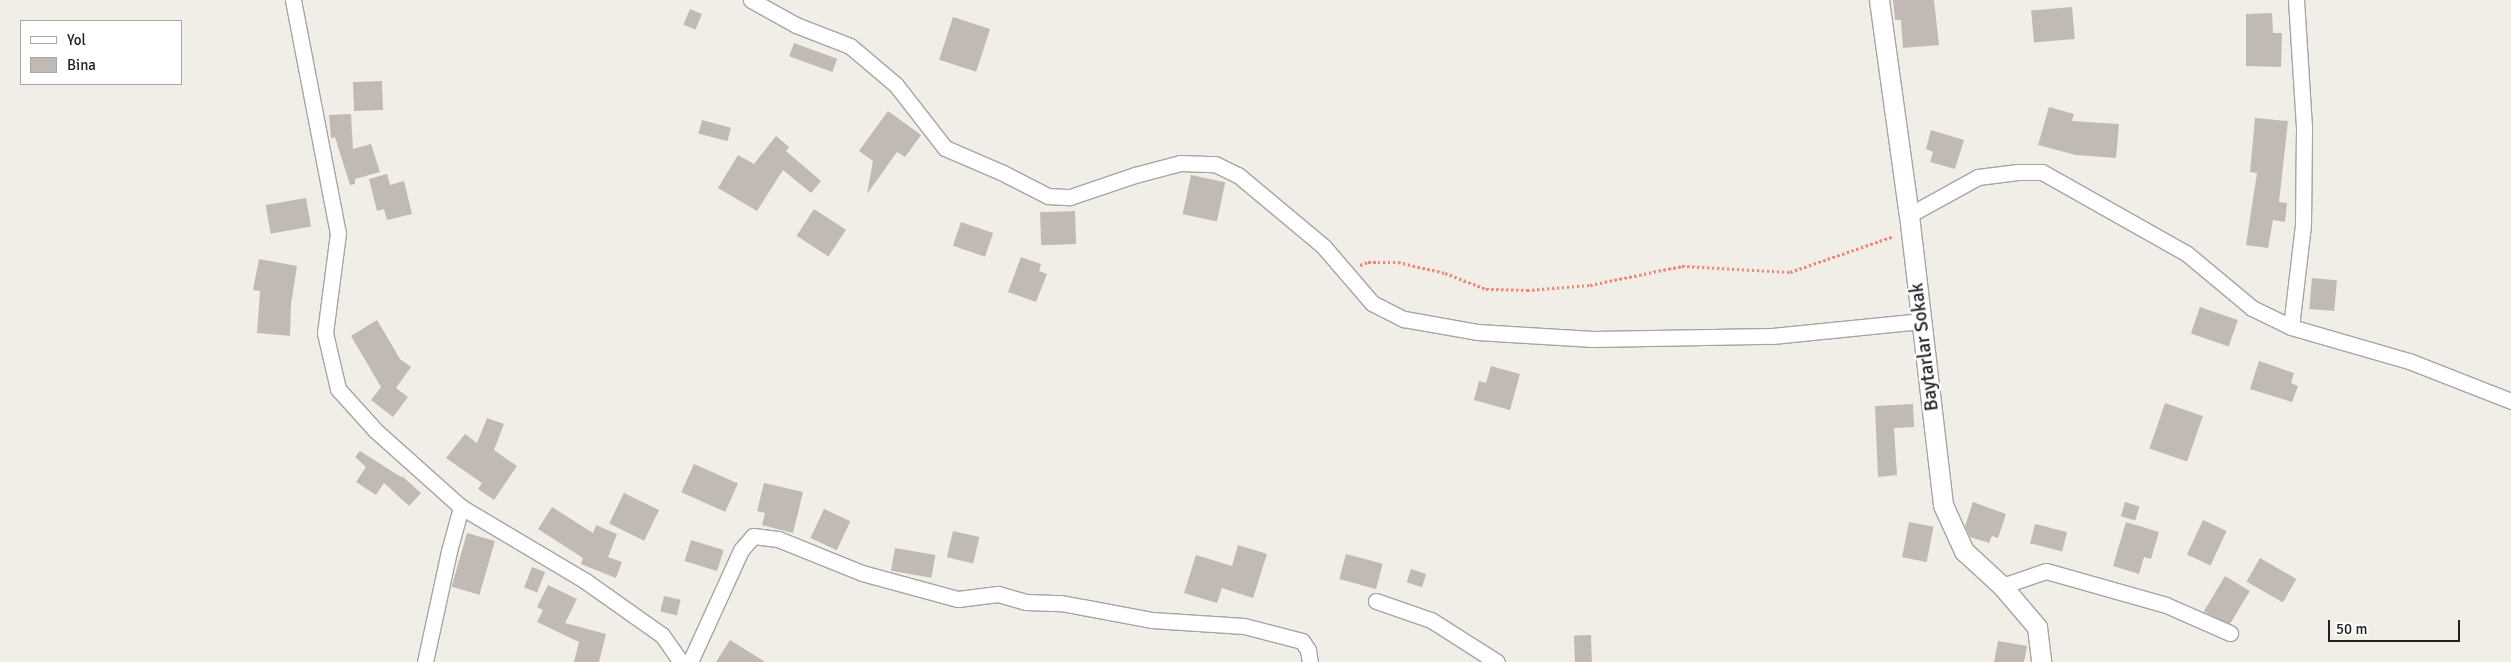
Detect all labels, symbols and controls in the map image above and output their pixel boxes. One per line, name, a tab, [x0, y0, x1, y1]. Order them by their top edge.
legend	[20, 20, 182, 85]
text: Yol	[67, 31, 86, 49]
text: Bina	[67, 56, 96, 74]
street label: Baytarlar Sokak	[1906, 282, 1944, 412]
scale bar	[2331, 610, 2464, 642]
text: 50 m	[2336, 620, 2367, 638]

